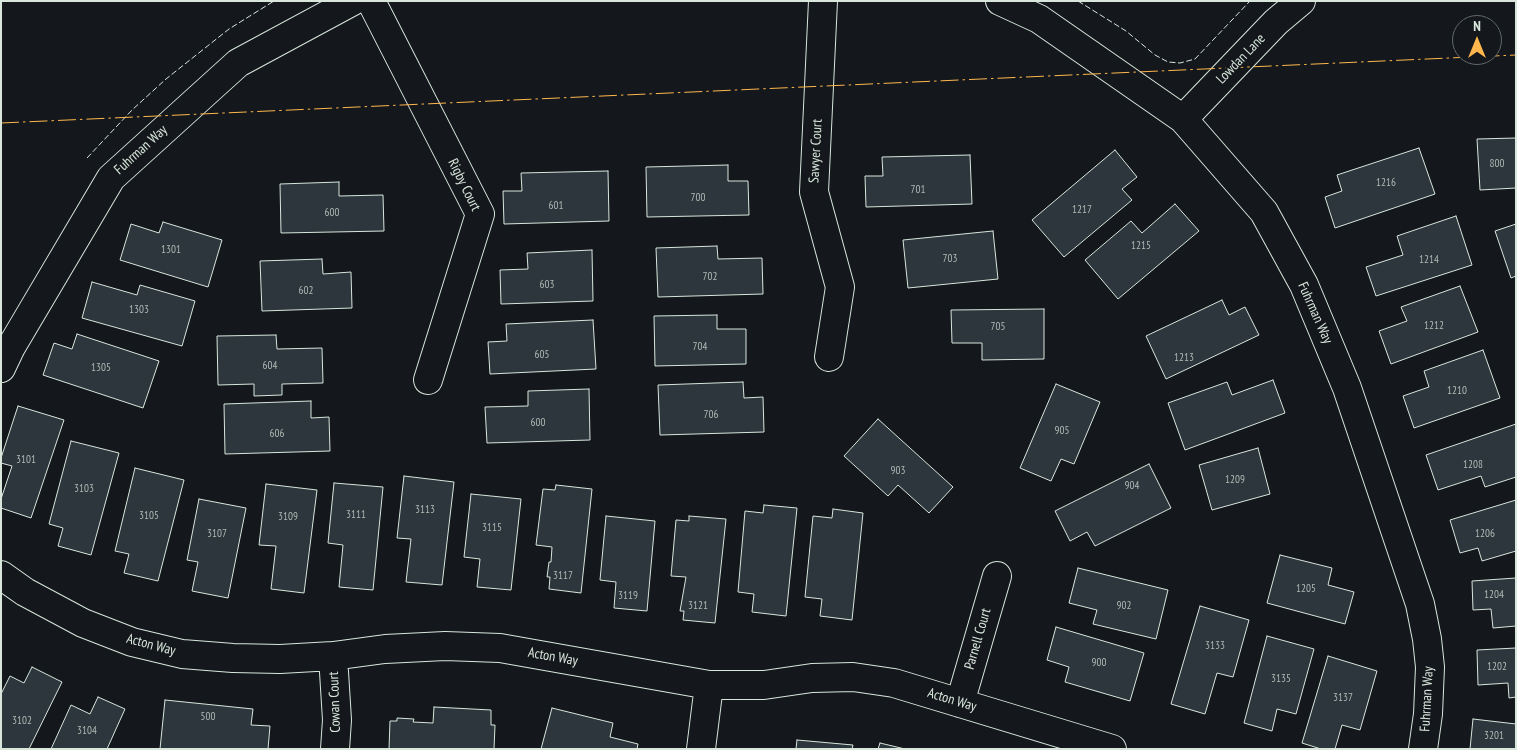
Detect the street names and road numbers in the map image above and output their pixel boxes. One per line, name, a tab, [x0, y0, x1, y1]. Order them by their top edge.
street label: Lowdan Lane	[1213, 30, 1269, 88]
street label: Sawyer Court	[806, 119, 826, 183]
street label: Fuhrman Way	[111, 122, 171, 178]
street label: Rigby Court	[444, 156, 484, 214]
street label: Fuhrman Way	[1294, 280, 1336, 346]
street label: Parnell Court	[961, 606, 995, 672]
street label: Acton Way	[125, 630, 177, 660]
street label: Acton Way	[527, 644, 579, 670]
street label: Fuhrman Way	[1417, 666, 1437, 732]
street label: Cowan Court	[326, 671, 344, 733]
street label: Acton Way	[926, 685, 978, 715]

